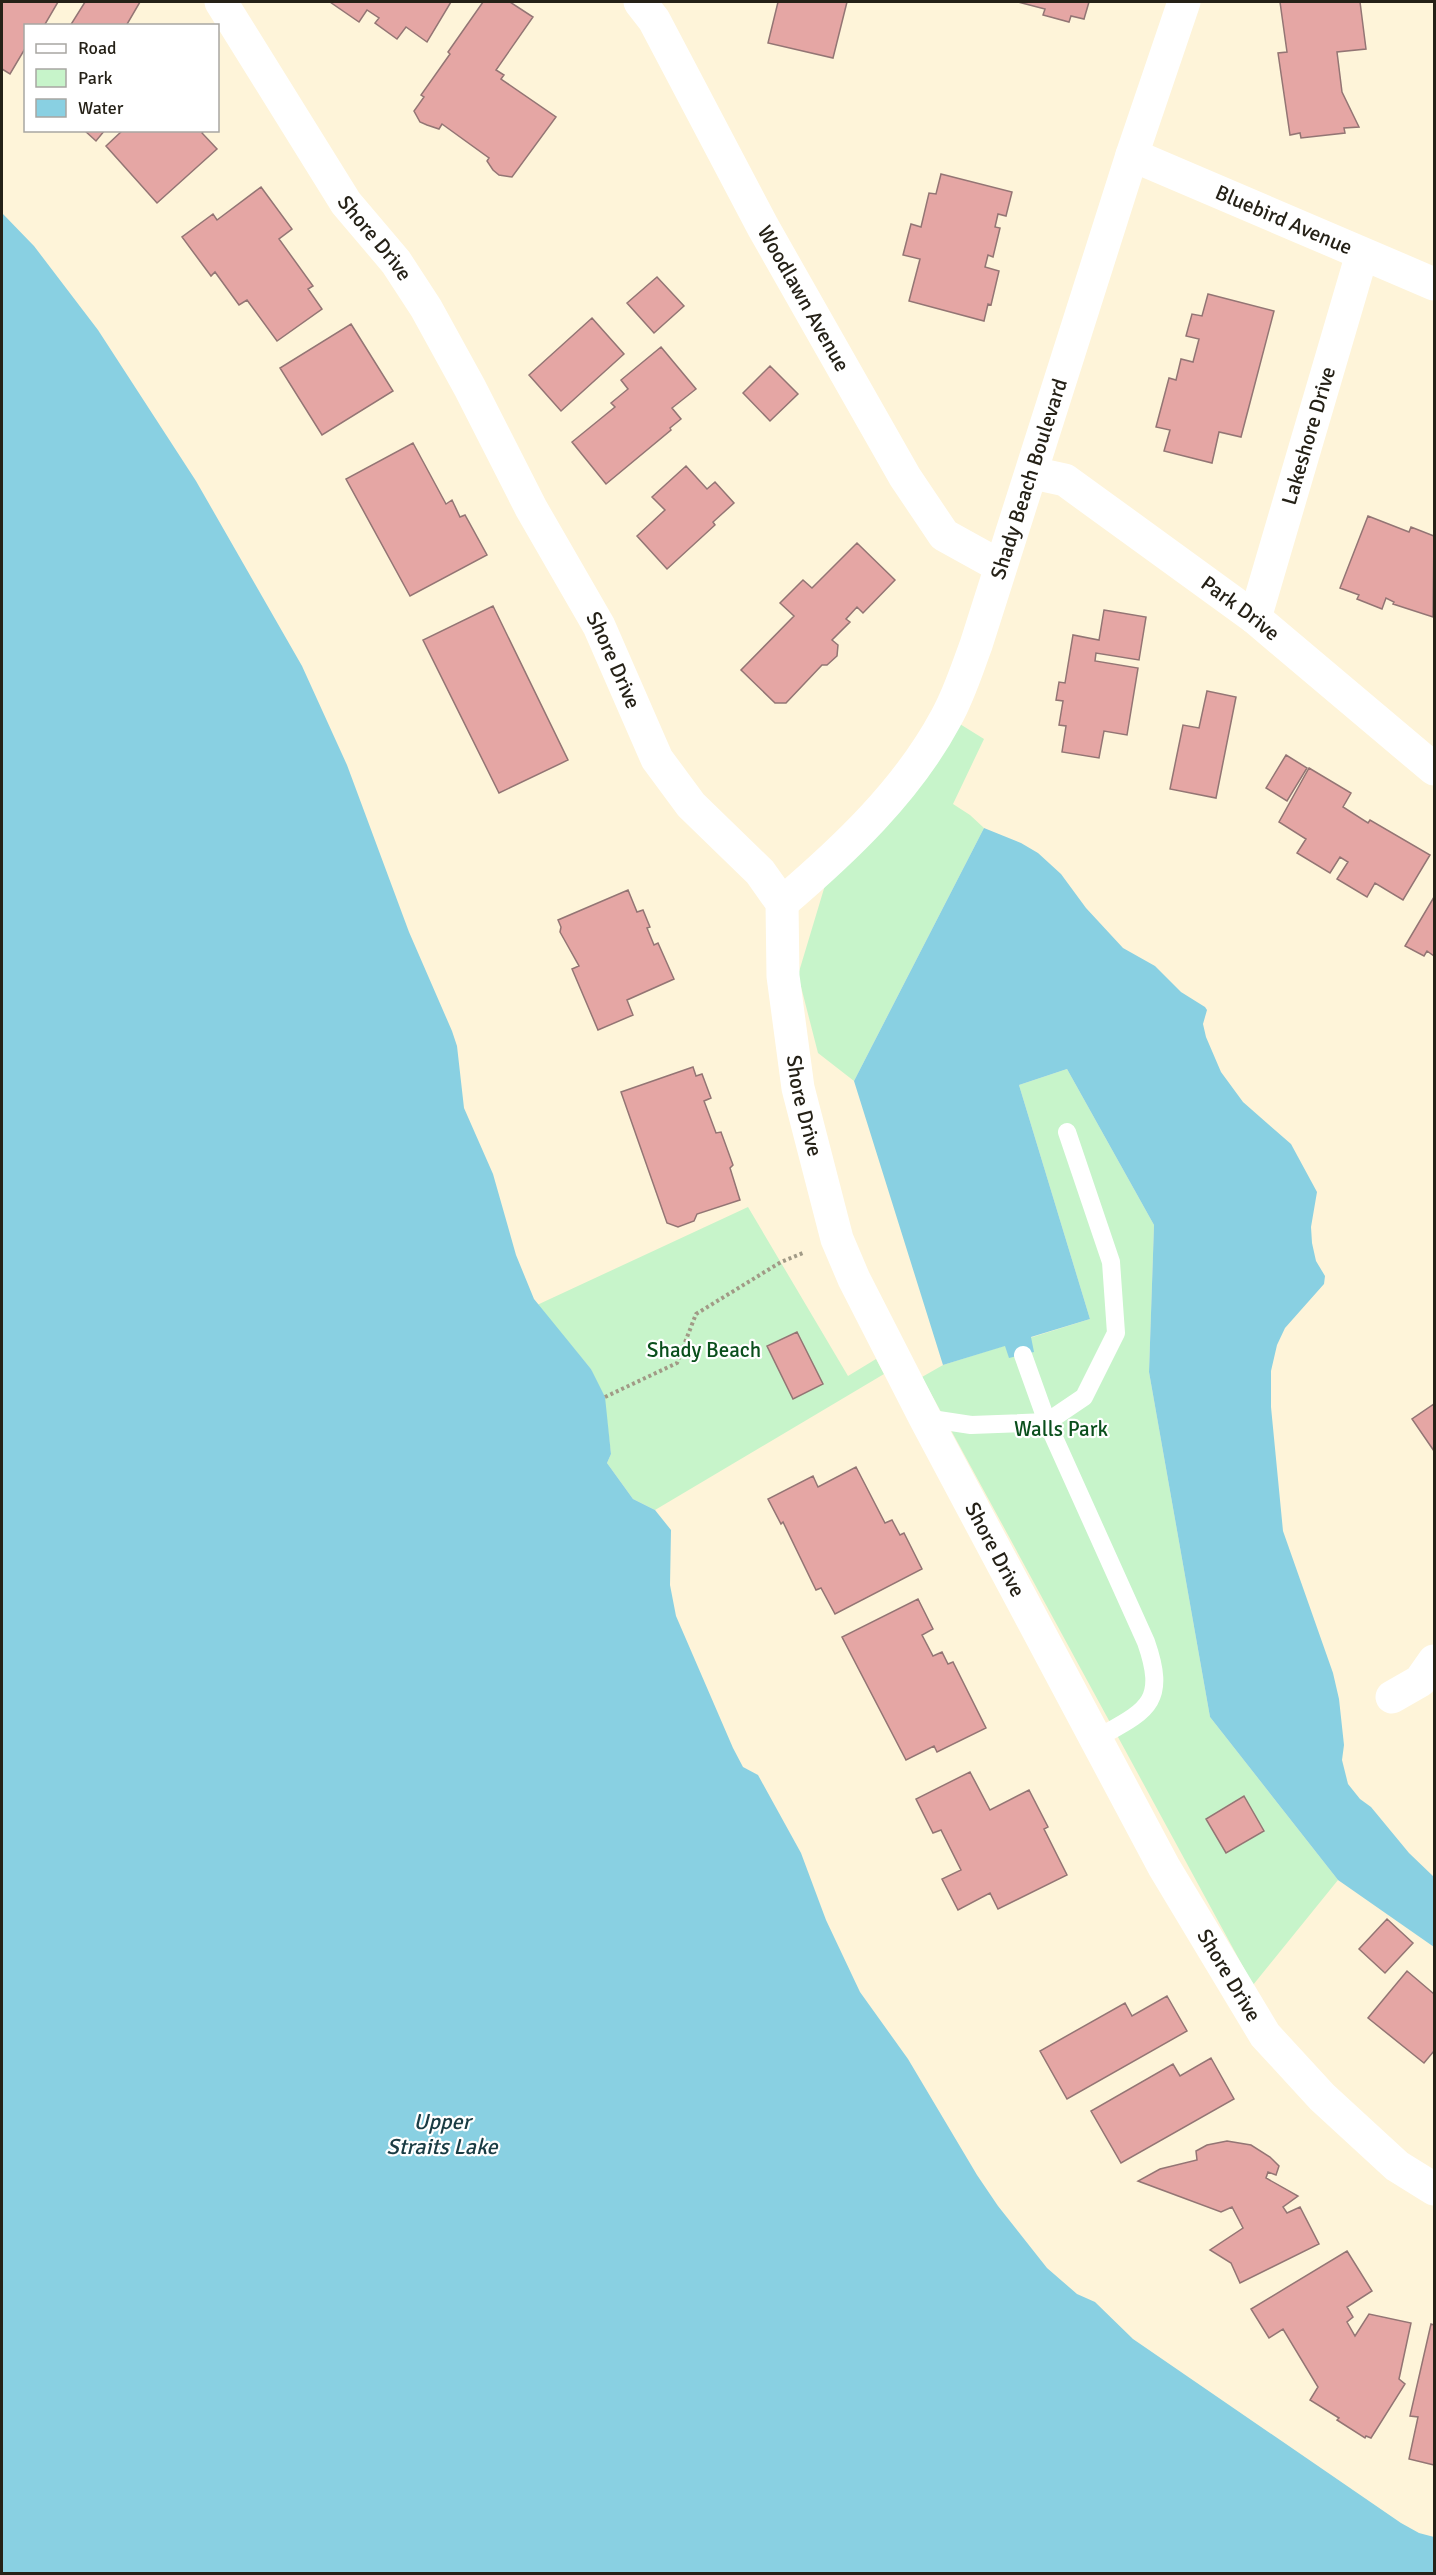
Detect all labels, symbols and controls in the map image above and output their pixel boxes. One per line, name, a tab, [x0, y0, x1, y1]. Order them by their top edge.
legend	[24, 24, 219, 132]
text: Road	[78, 37, 117, 59]
text: Park	[78, 67, 113, 89]
text: Water	[78, 97, 124, 119]
street label: Bluebird Avenue	[1211, 179, 1356, 261]
street label: Shore Drive	[332, 191, 418, 286]
street label: Woodlawn Avenue	[752, 221, 855, 376]
street label: Lakeshore Drive	[1276, 363, 1341, 508]
street label: Shady Beach Boulevard	[985, 375, 1073, 583]
street label: Park Drive	[1196, 570, 1285, 646]
street label: Shore Drive	[580, 607, 646, 712]
street label: Shore Drive	[781, 1053, 828, 1159]
park label: Shady Beach	[647, 1337, 761, 1363]
park label: Walls Park	[1014, 1416, 1108, 1442]
street label: Shore Drive	[959, 1498, 1031, 1601]
street label: Shore Drive	[1191, 1924, 1267, 2026]
water label: Upper Straits Lake	[386, 2108, 499, 2160]

